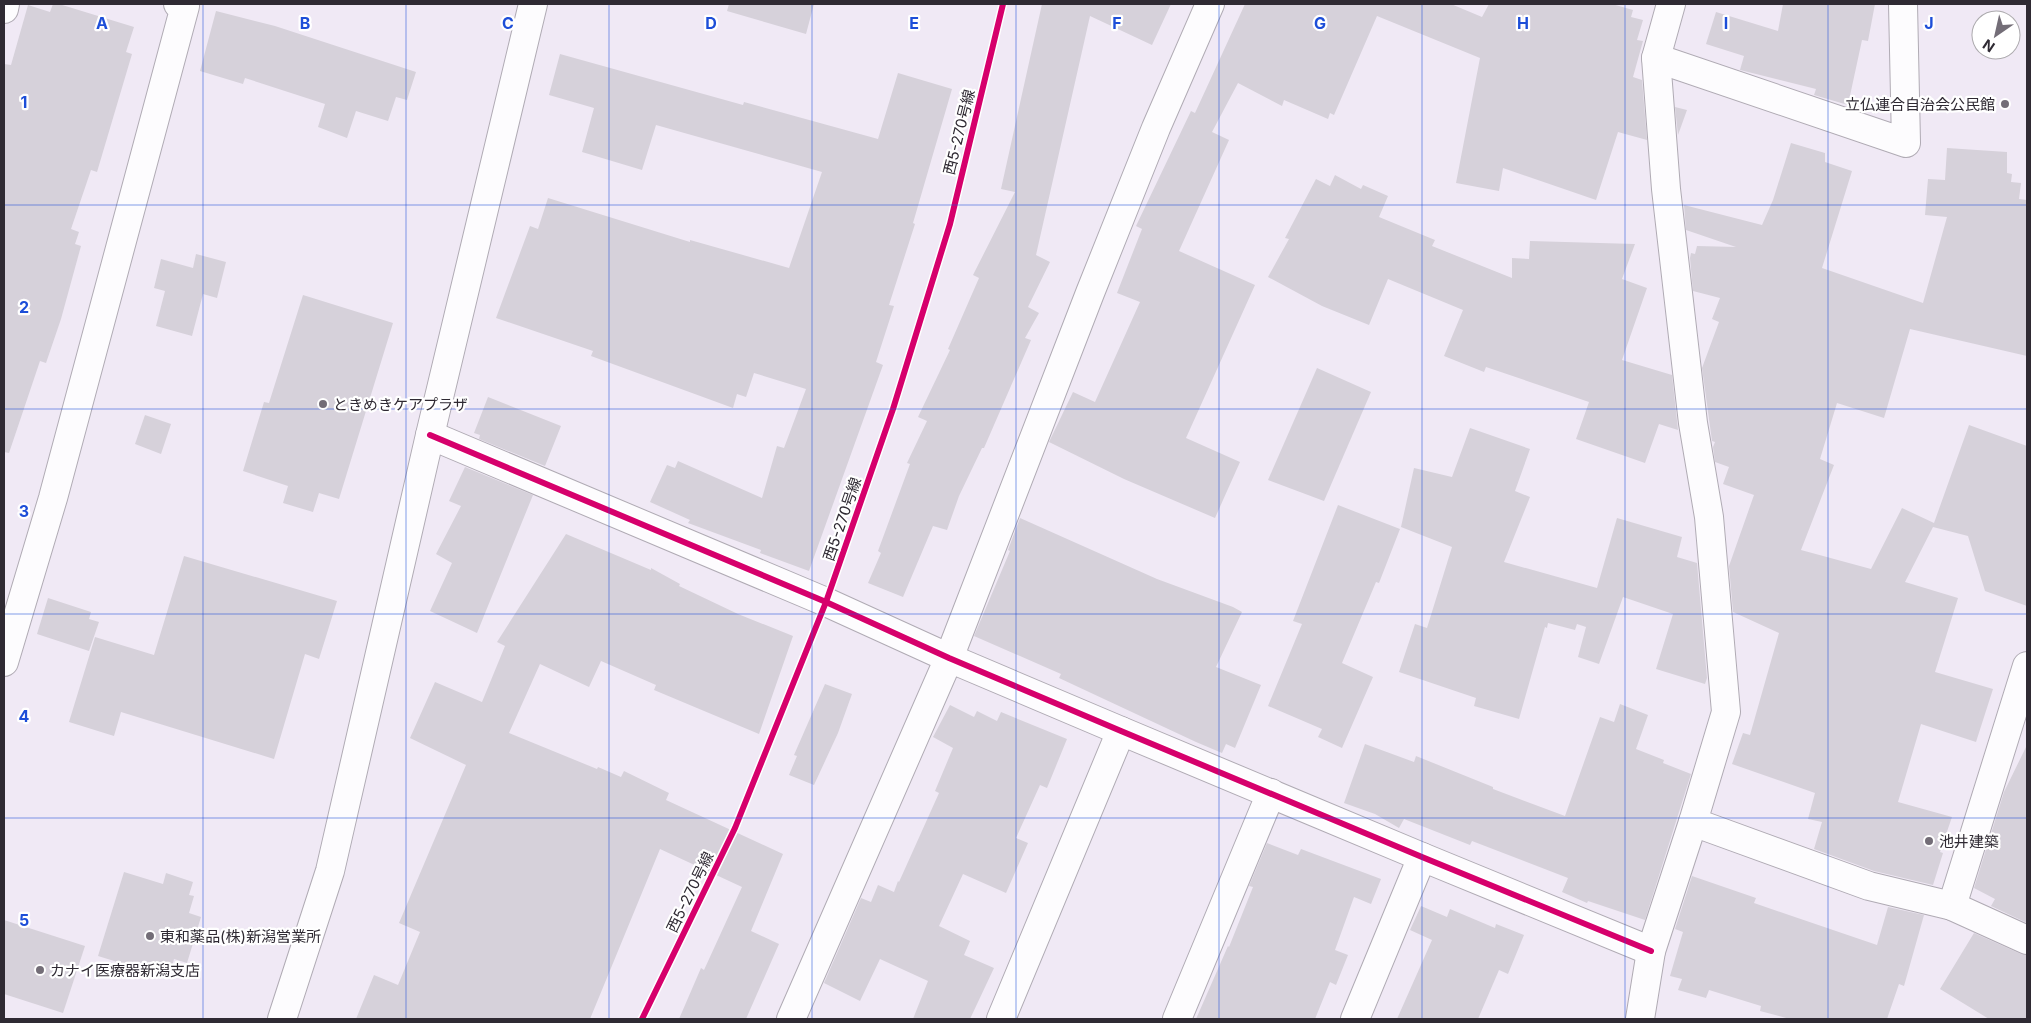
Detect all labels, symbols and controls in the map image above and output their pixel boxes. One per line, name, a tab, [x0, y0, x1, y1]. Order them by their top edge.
north arrow	[1971, 10, 2021, 60]
text: A	[96, 13, 108, 33]
text: B	[300, 13, 310, 33]
text: C	[502, 13, 514, 33]
text: D	[705, 13, 717, 33]
text: E	[909, 13, 919, 33]
text: F	[1112, 13, 1122, 33]
text: G	[1314, 13, 1326, 33]
text: H	[1517, 13, 1529, 33]
text: I	[1724, 13, 1728, 33]
text: J	[1924, 13, 1934, 33]
text: N	[1979, 36, 1998, 56]
street label: 西5-270号線	[939, 87, 979, 177]
text: 1	[21, 92, 27, 112]
place label: 立仏連合自治会公民館	[1845, 95, 1995, 114]
marker: 立仏連合自治会公民館	[1999, 98, 2011, 110]
text: 2	[19, 297, 29, 317]
place label: ときめきケアプラザ	[333, 395, 468, 414]
marker: ときめきケアプラザ	[317, 398, 329, 410]
street label: 西5-270号線	[819, 475, 865, 563]
text: 3	[19, 501, 29, 521]
text: 4	[19, 706, 30, 726]
place label: 池井建築	[1939, 832, 1999, 851]
marker: 池井建築	[1923, 835, 1935, 847]
street label: 西5-270号線	[662, 849, 718, 935]
text: 5	[19, 910, 29, 930]
place label: 東和薬品(株)新潟営業所	[160, 927, 321, 946]
marker: 東和薬品(株)新潟営業所	[144, 930, 156, 942]
place label: カナイ医療器新潟支店	[50, 961, 200, 980]
marker: カナイ医療器新潟支店	[34, 964, 46, 976]

